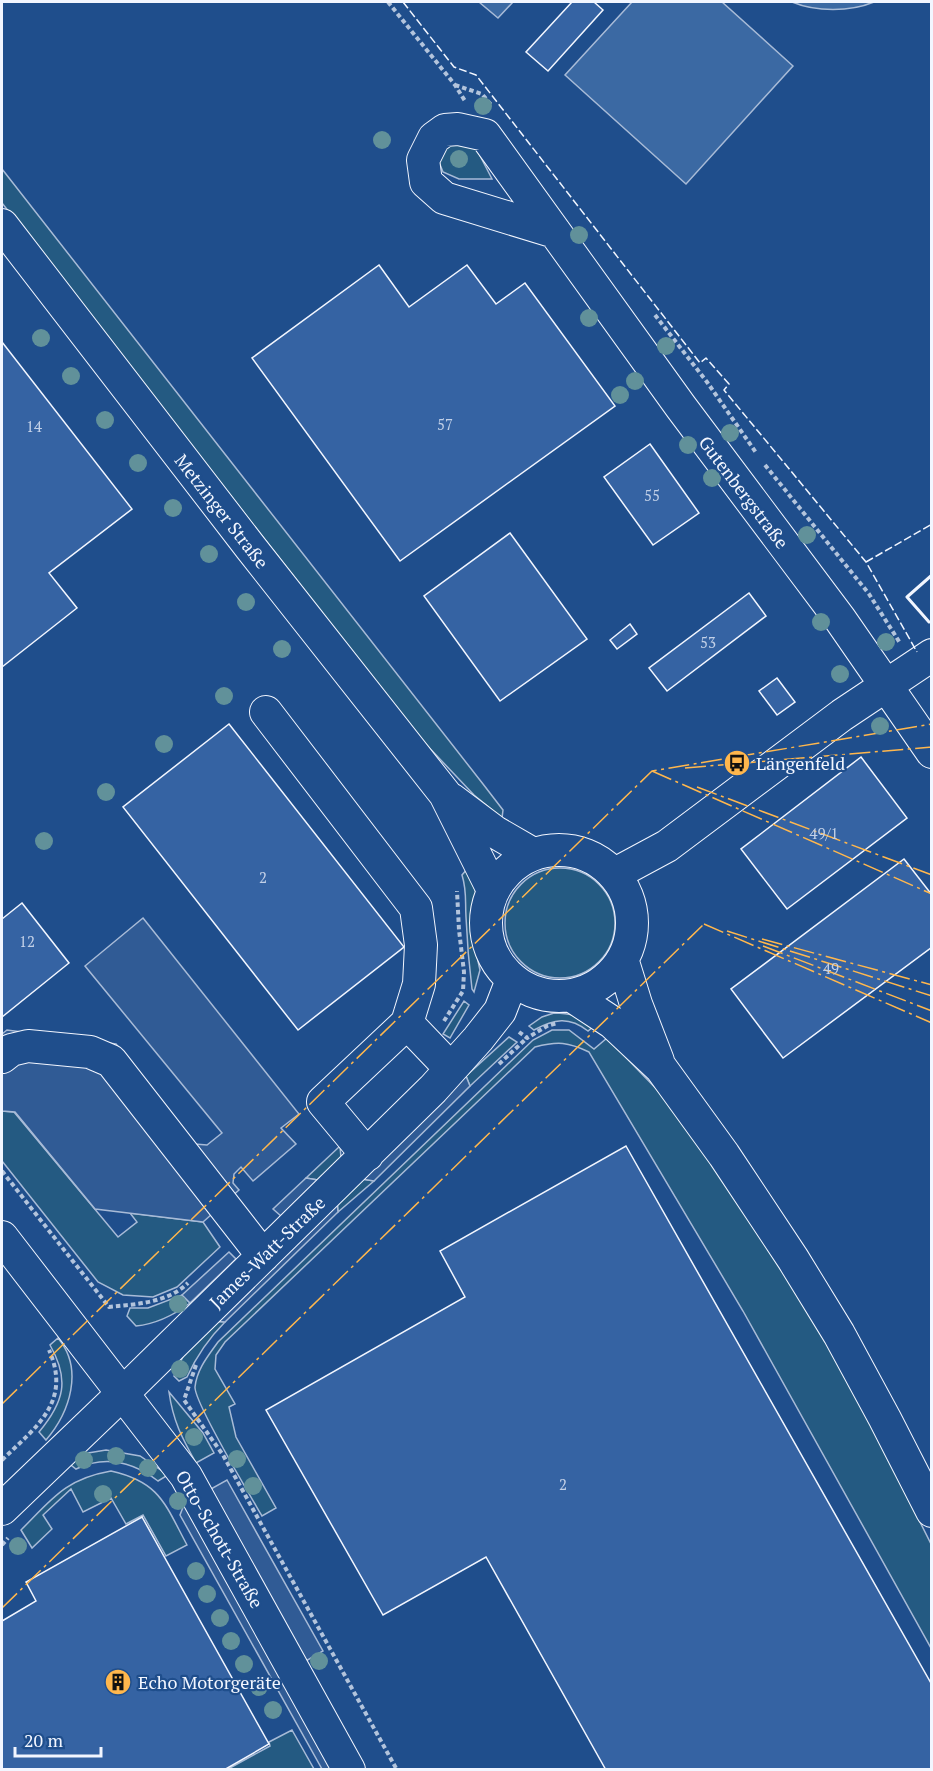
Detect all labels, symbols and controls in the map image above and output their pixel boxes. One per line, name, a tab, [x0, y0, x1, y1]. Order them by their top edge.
house number: 57	[437, 414, 453, 434]
house number: 14	[26, 416, 42, 436]
street label: Gutenbergstraße	[694, 431, 794, 553]
street label: Metzinger Straße	[170, 449, 274, 573]
house number: 55	[644, 485, 660, 505]
house number: 53	[700, 632, 716, 652]
bus stop icon: Längenfeld	[722, 748, 752, 778]
place label: Längenfeld	[756, 751, 845, 775]
house number: 49/1	[809, 823, 839, 843]
house number: 2	[259, 867, 267, 887]
house number: 12	[19, 931, 35, 951]
house number: 49	[823, 958, 839, 978]
street label: James-Watt-Straße	[204, 1190, 330, 1314]
street label: Otto-Schott-Straße	[171, 1466, 269, 1612]
house number: 2	[559, 1474, 567, 1494]
building icon: Echo Motorgeräte	[103, 1667, 133, 1697]
place label: Echo Motorgeräte	[138, 1670, 281, 1694]
scale bar	[15, 1720, 100, 1758]
text: 20 m	[24, 1728, 64, 1752]

